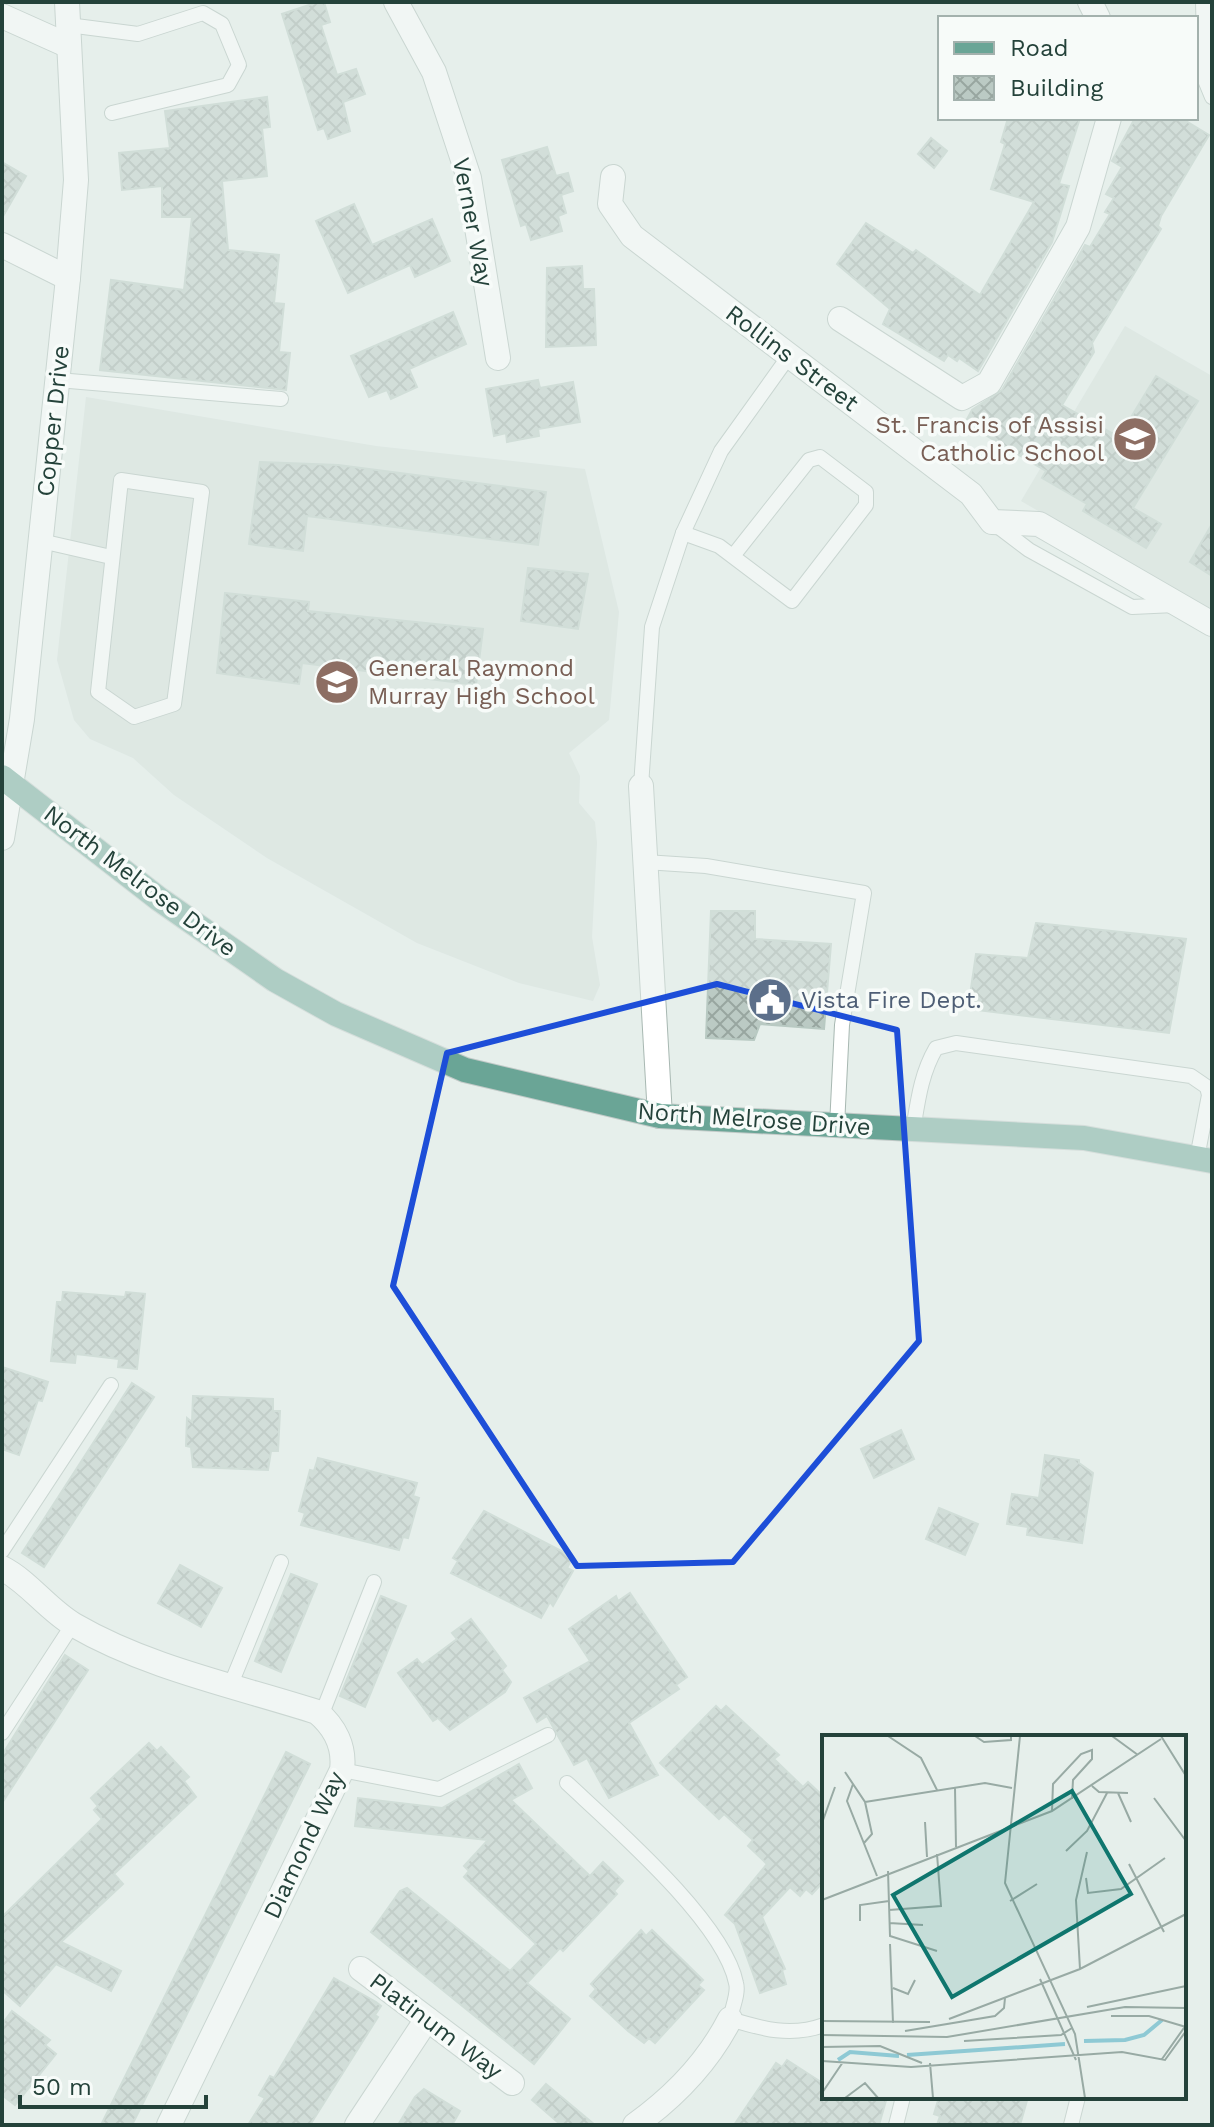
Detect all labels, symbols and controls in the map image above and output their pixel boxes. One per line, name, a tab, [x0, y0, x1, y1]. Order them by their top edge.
legend	[938, 16, 1198, 120]
text: Road	[1010, 34, 1069, 62]
text: Building	[1010, 74, 1103, 102]
street label: Verner Way	[447, 155, 499, 290]
street label: Rollins Street	[720, 299, 864, 417]
street label: Copper Drive	[31, 344, 75, 498]
place label: St. Francis of Assisi Catholic School	[875, 411, 1105, 467]
school or university icon: St. Francis of Assisi Catholic School	[1111, 415, 1159, 463]
place label: General Raymond Murray High School	[368, 654, 596, 710]
school or university icon: General Raymond Murray High School	[313, 658, 361, 706]
street label: North Melrose Drive	[38, 800, 242, 962]
public building icon: Vista Fire Dept.	[746, 976, 794, 1024]
place label: Vista Fire Dept.	[801, 986, 982, 1014]
street label: North Melrose Drive	[636, 1097, 872, 1141]
inset map	[822, 1735, 1186, 2099]
street label: Diamond Way	[258, 1766, 351, 1923]
street label: Platinum Way	[364, 1967, 508, 2085]
scale bar	[20, 2059, 206, 2109]
text: 50 m	[32, 2073, 92, 2101]

